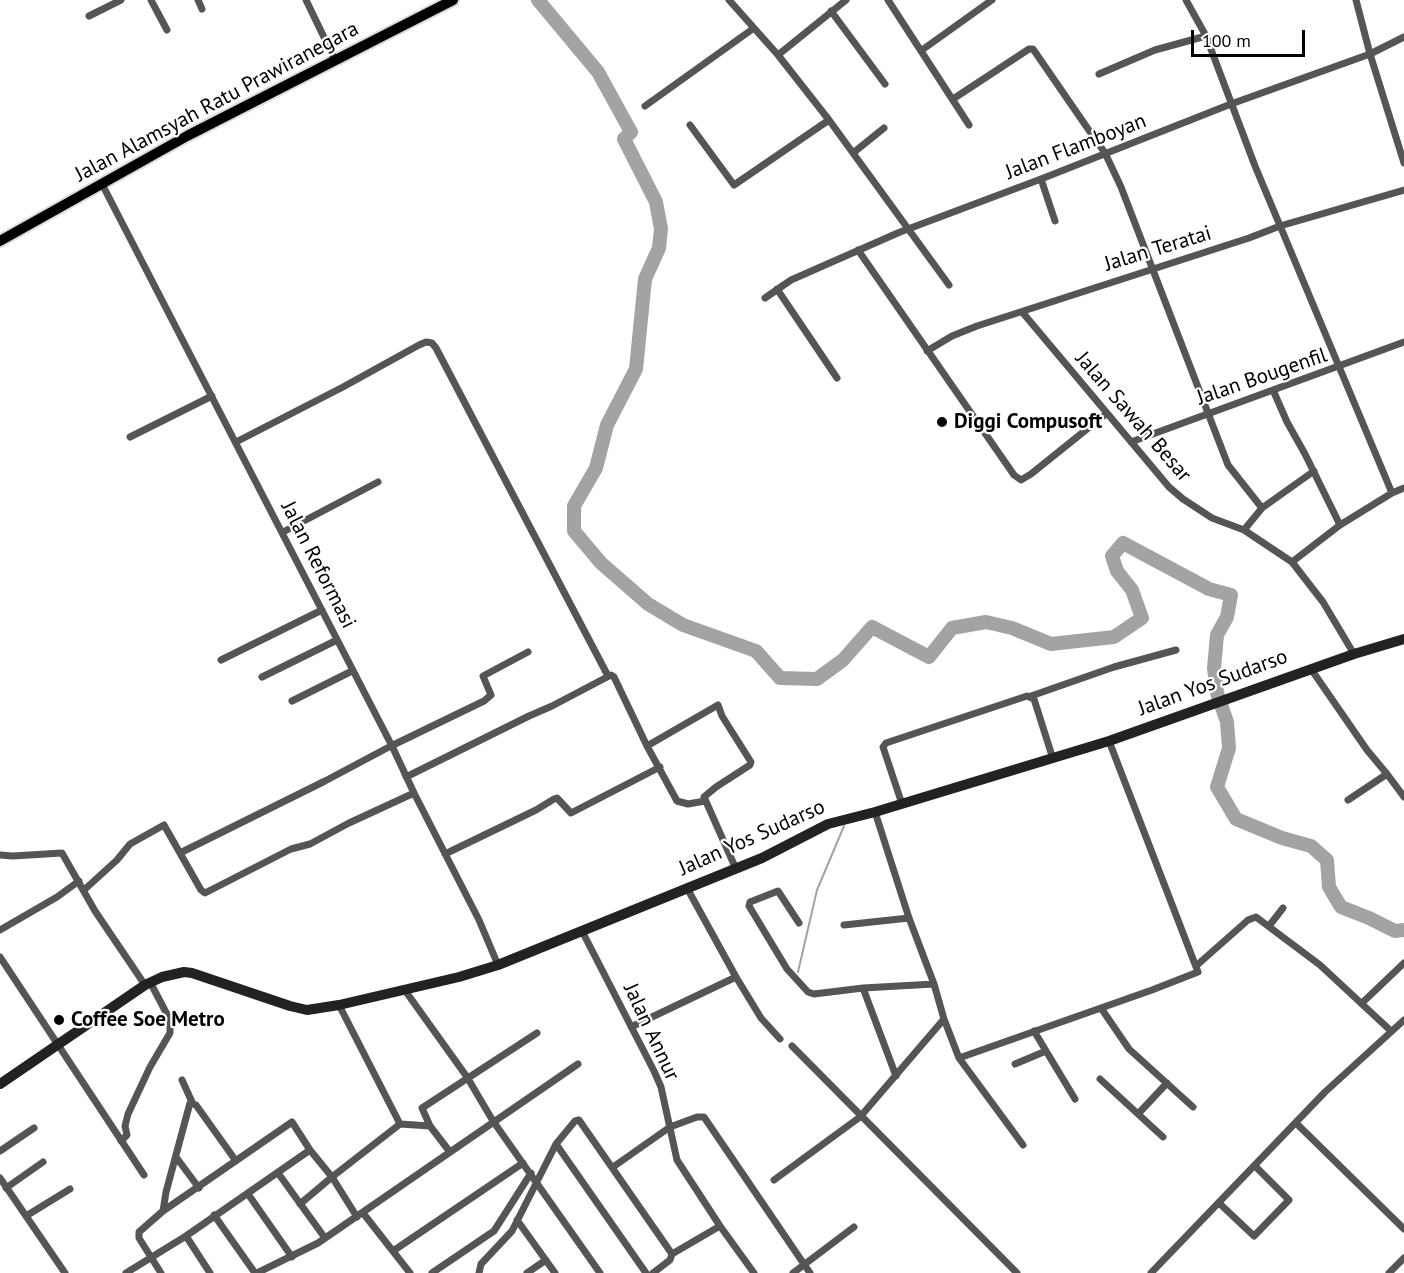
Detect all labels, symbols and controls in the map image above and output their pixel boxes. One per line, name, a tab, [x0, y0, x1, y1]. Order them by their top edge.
street label: Jalan Alamsyah Ratu Prawiranegara	[71, 16, 363, 188]
scale bar	[1194, 18, 1308, 56]
text: 100 m	[1202, 29, 1251, 52]
street label: Jalan Flamboyan	[1002, 109, 1150, 185]
street label: Jalan Teratai	[1101, 221, 1215, 277]
street label: Jalan Bougenfil	[1194, 343, 1330, 411]
street label: Jalan Sawah Besar	[1070, 347, 1196, 487]
place label: Diggi Compusoft	[954, 409, 1102, 435]
marker: Diggi Compusoft	[935, 415, 949, 429]
street label: Jalan Reformasi	[275, 497, 361, 633]
street label: Jalan Yos Sudarso	[1135, 644, 1291, 722]
street label: Jalan Yos Sudarso	[675, 795, 829, 881]
street label: Jalan Annur	[618, 980, 684, 1084]
place label: Coffee Soe Metro	[71, 1007, 225, 1033]
marker: Coffee Soe Metro	[52, 1013, 66, 1027]

